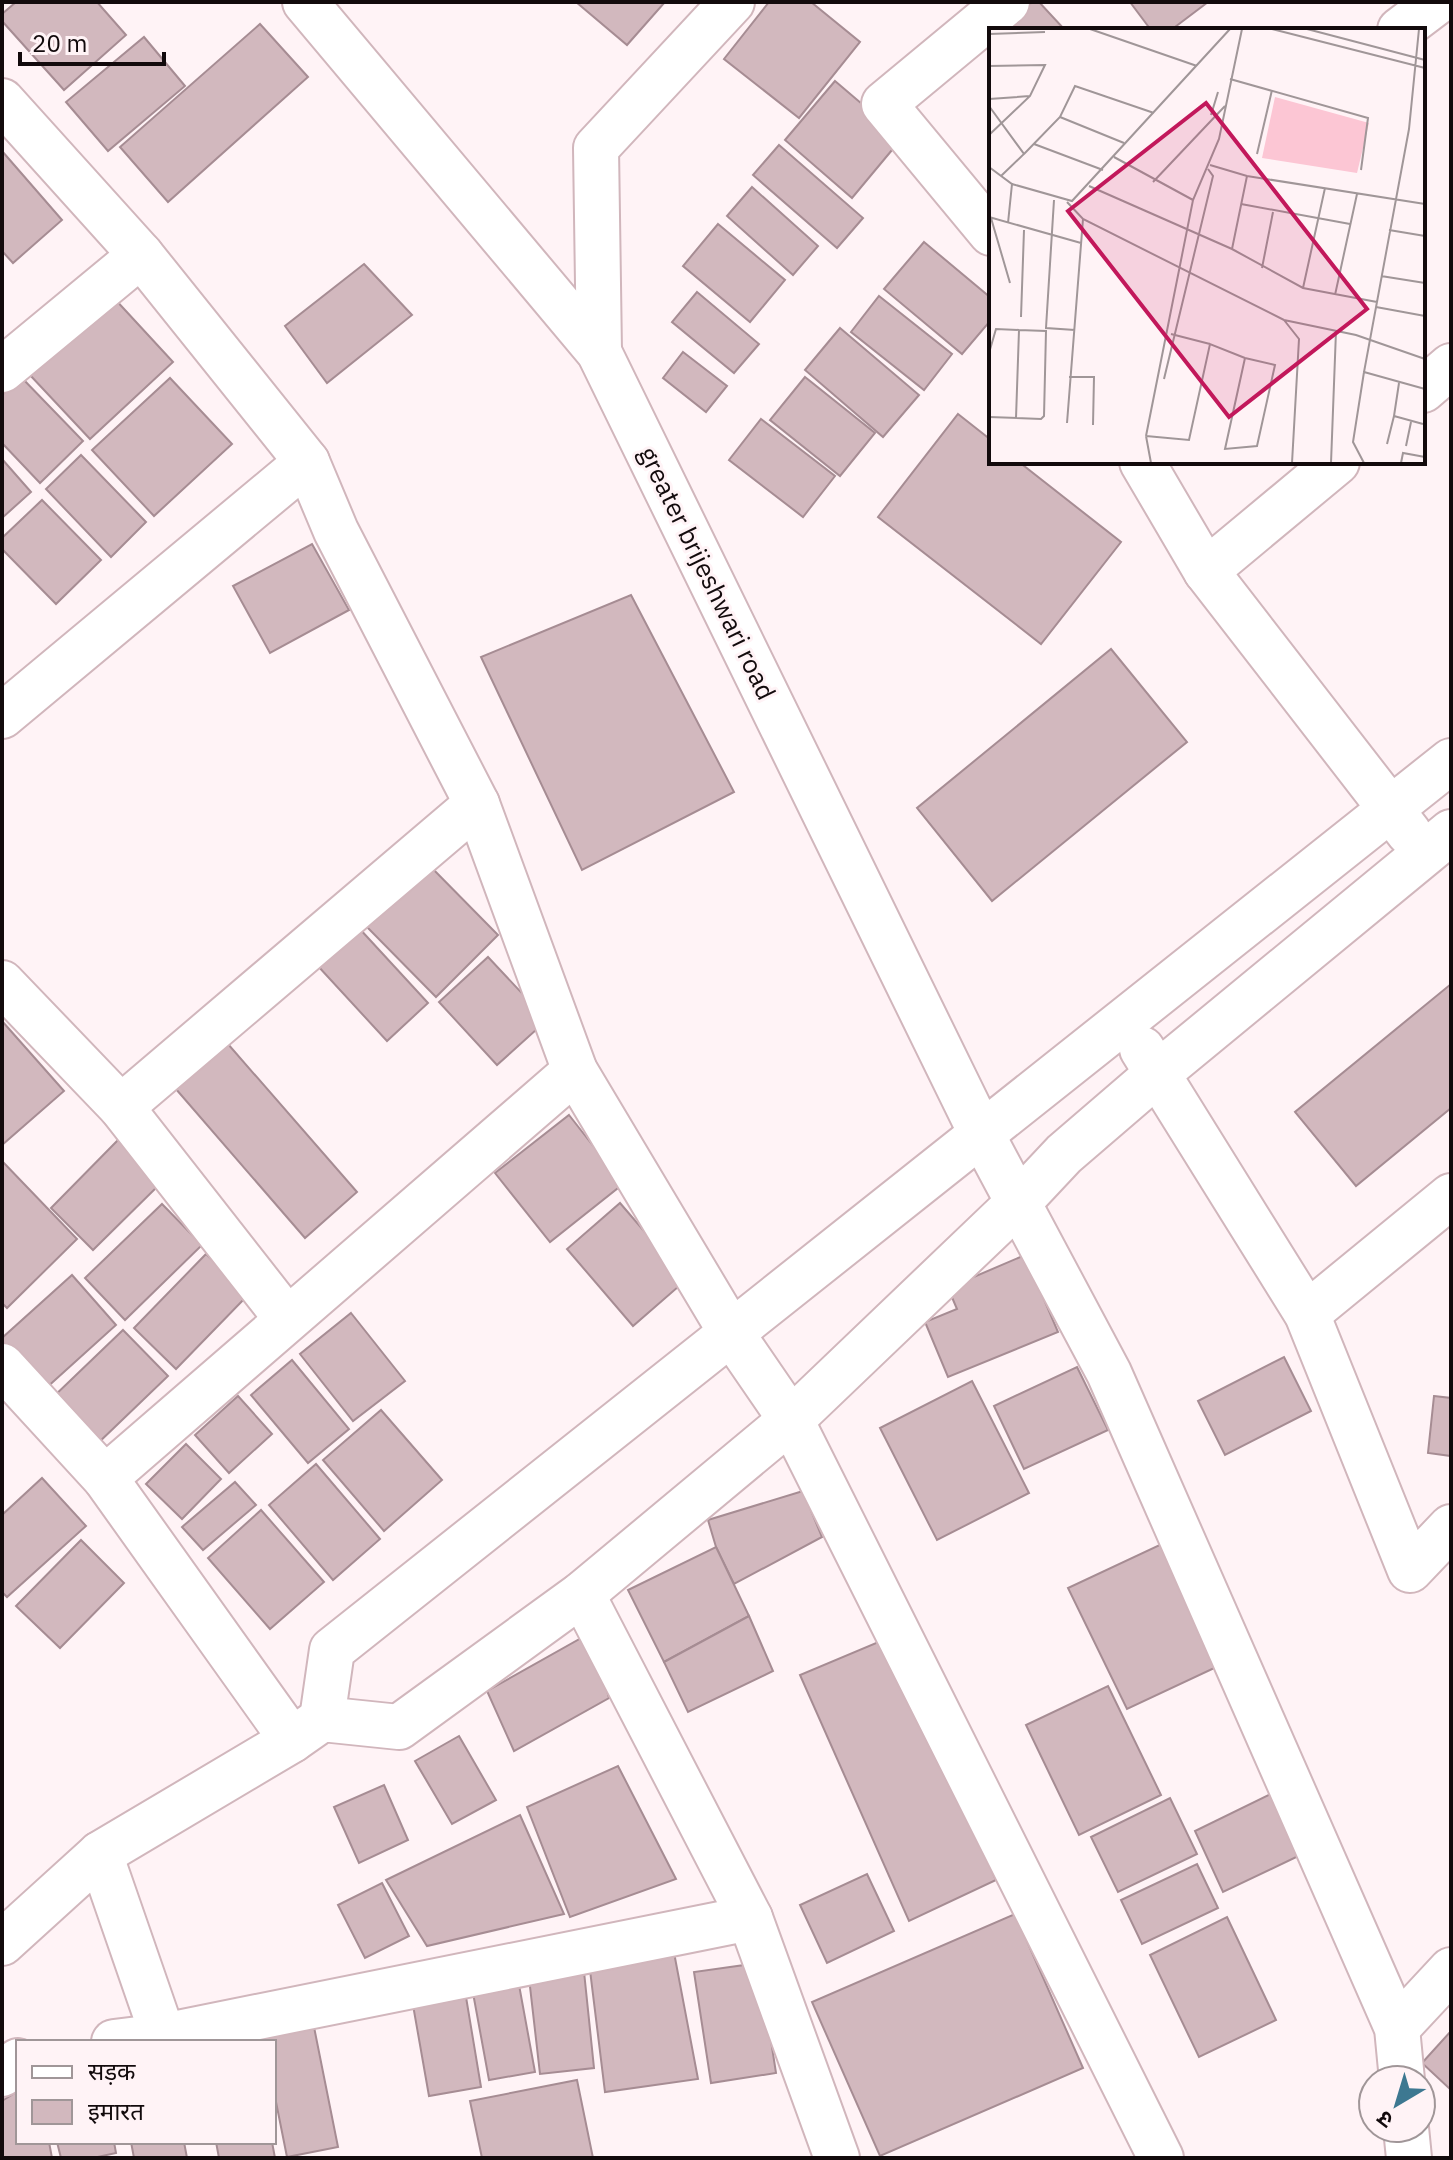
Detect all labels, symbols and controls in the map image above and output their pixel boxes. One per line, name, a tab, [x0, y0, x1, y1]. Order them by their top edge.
scale bar	[20, 16, 164, 66]
text: 20 m	[32, 27, 87, 59]
inset map	[989, 28, 1425, 464]
street label: greater brijeshwari road	[632, 440, 784, 705]
legend	[16, 2040, 276, 2144]
text: सड़क	[88, 2055, 136, 2087]
north arrow	[1357, 2064, 1437, 2144]
text: इमारत	[88, 2095, 145, 2127]
text: उ	[1369, 2104, 1398, 2136]

